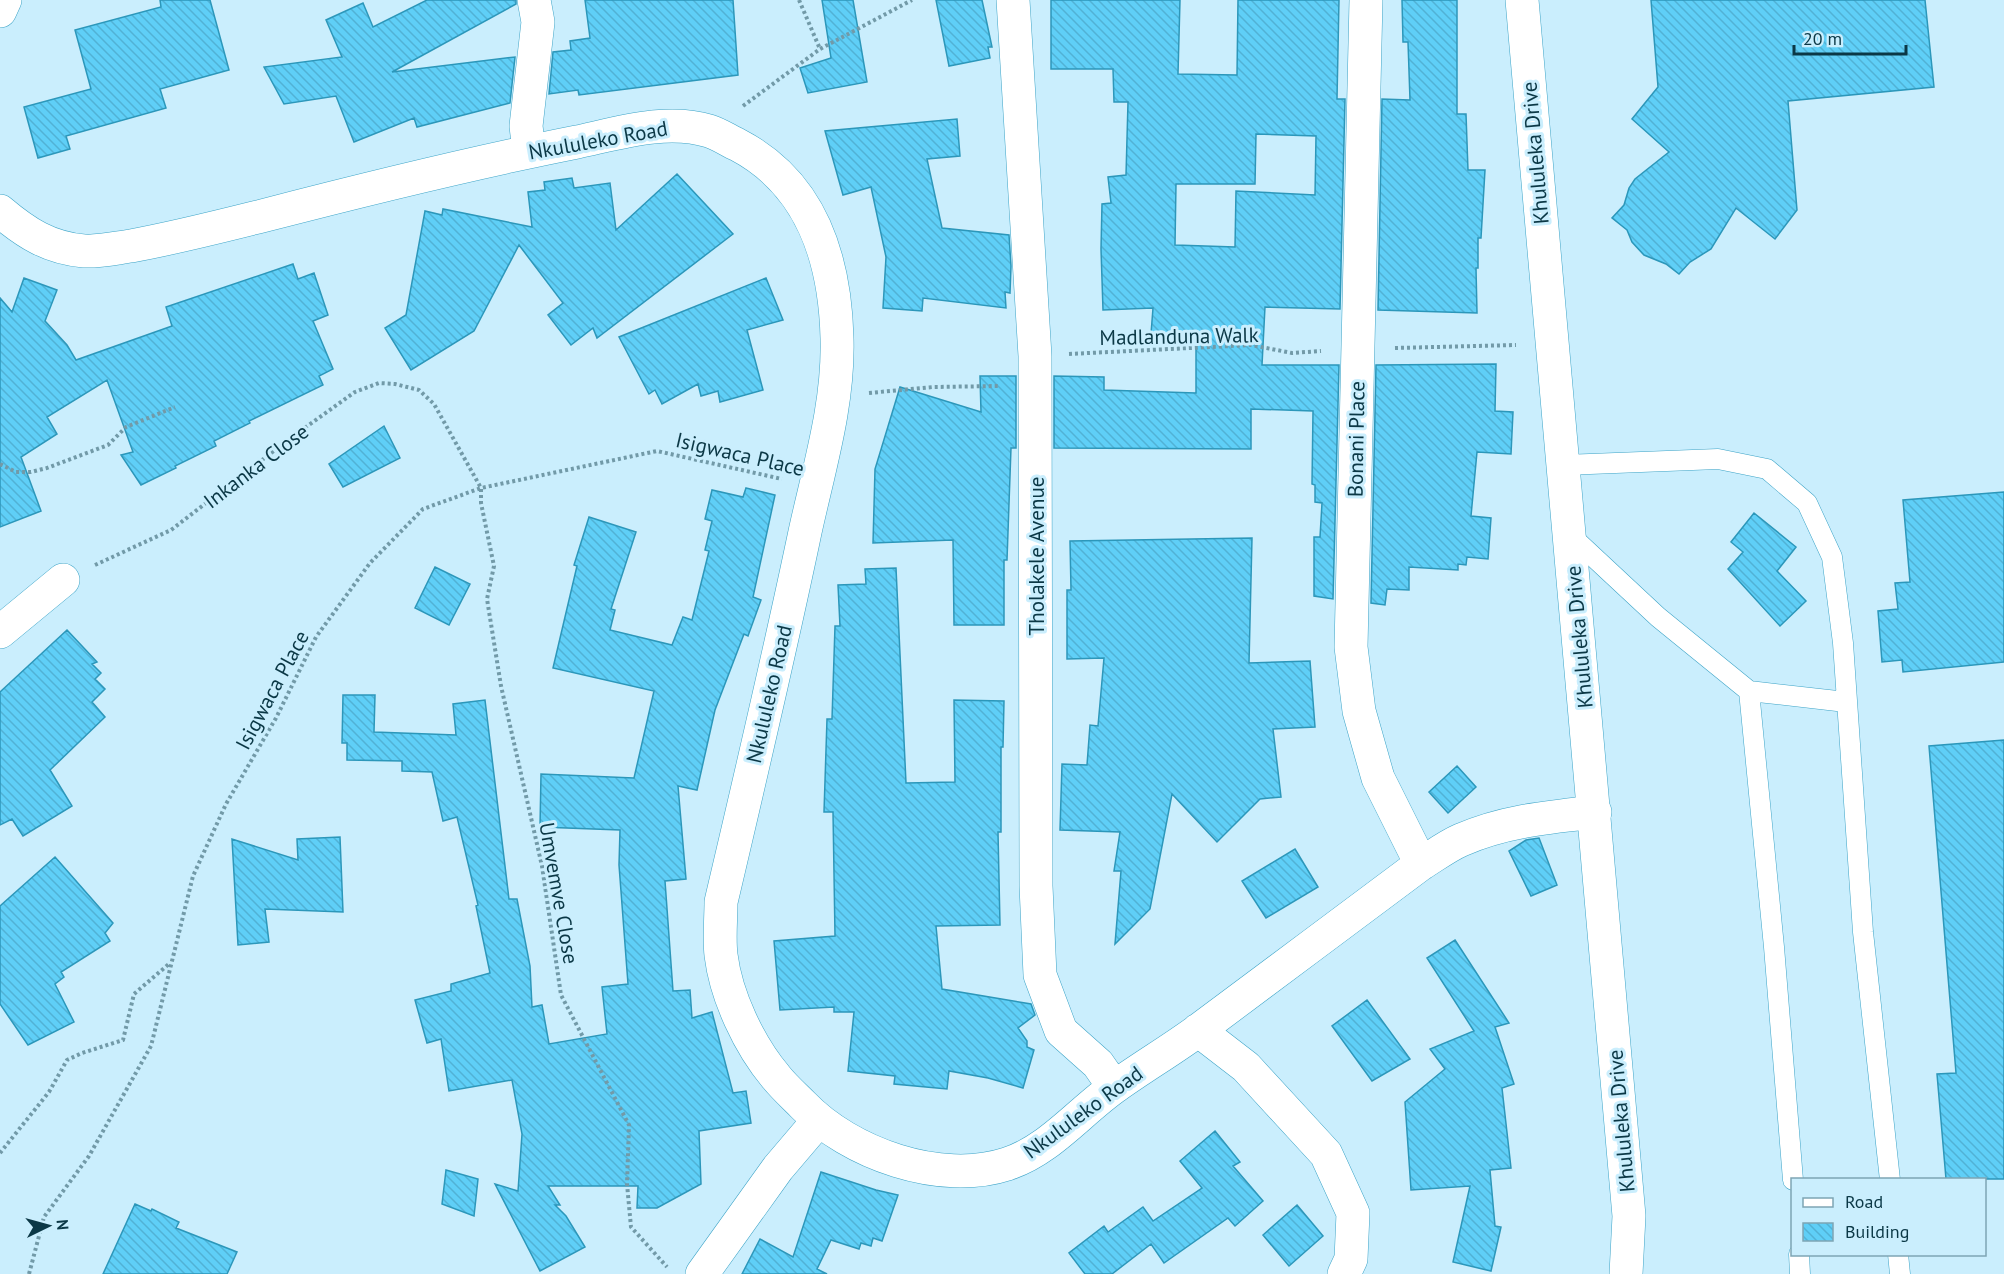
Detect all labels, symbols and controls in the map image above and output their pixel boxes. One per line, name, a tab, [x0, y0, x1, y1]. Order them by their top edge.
scale bar	[1794, 18, 1906, 56]
text: 20 m	[1803, 27, 1842, 50]
street label: Khululeka Drive	[1515, 81, 1555, 225]
street label: Nkululeko Road	[526, 114, 670, 166]
street label: Madlanduna Walk	[1099, 321, 1259, 351]
street label: Bonani Place	[1341, 381, 1371, 497]
street label: Inkanka Close	[198, 418, 314, 514]
street label: Isigwaca Place	[673, 426, 807, 482]
street label: Tholakele Avenue	[1023, 477, 1050, 635]
street label: Khululeka Drive	[1559, 565, 1599, 709]
street label: Nkululeko Road	[740, 622, 798, 766]
street label: Isigwaca Place	[229, 626, 315, 754]
street label: Umvemve Close	[533, 820, 585, 966]
street label: Khululeka Drive	[1601, 1049, 1641, 1193]
street label: Nkululeko Road	[1018, 1060, 1148, 1164]
legend	[1791, 1178, 1986, 1256]
text: Road	[1845, 1190, 1883, 1213]
north arrow	[18, 1196, 78, 1256]
text: N	[53, 1219, 73, 1231]
text: Building	[1845, 1220, 1909, 1243]

